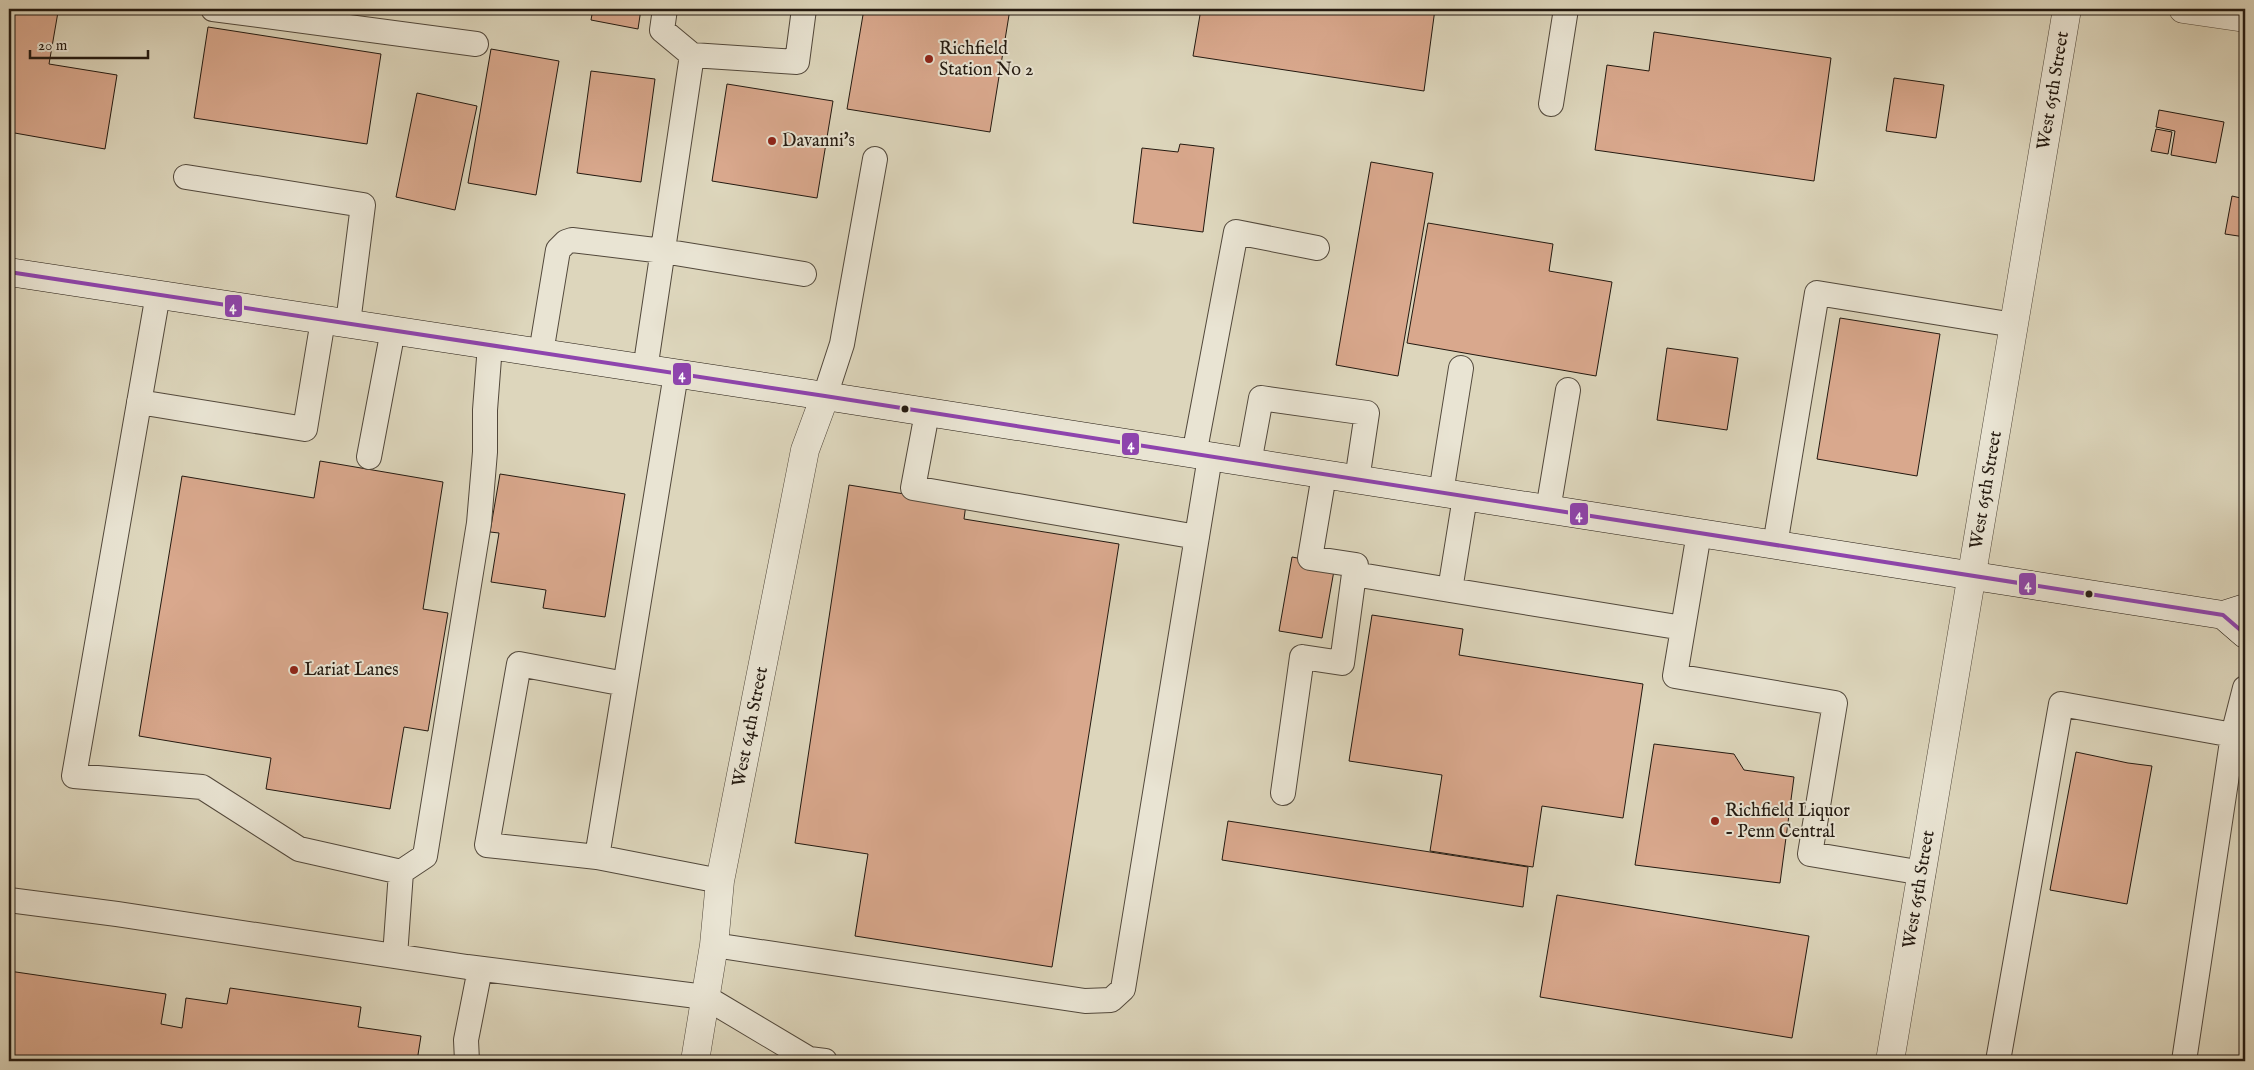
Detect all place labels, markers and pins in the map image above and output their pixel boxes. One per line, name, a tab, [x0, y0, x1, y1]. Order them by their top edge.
place label: Richfield Station No 2	[939, 38, 1033, 82]
marker: Richfield Station No 2	[923, 53, 935, 65]
place label: Davanni's	[782, 130, 855, 153]
marker: Davanni's	[766, 135, 778, 147]
unlabelled marker	[900, 404, 910, 414]
unlabelled marker	[2084, 589, 2094, 599]
place label: Lariat Lanes	[304, 659, 399, 682]
marker: Lariat Lanes	[288, 664, 300, 676]
place label: Richfield Liquor - Penn Central	[1725, 800, 1850, 844]
marker: Richfield Liquor - Penn Central	[1709, 815, 1721, 827]

